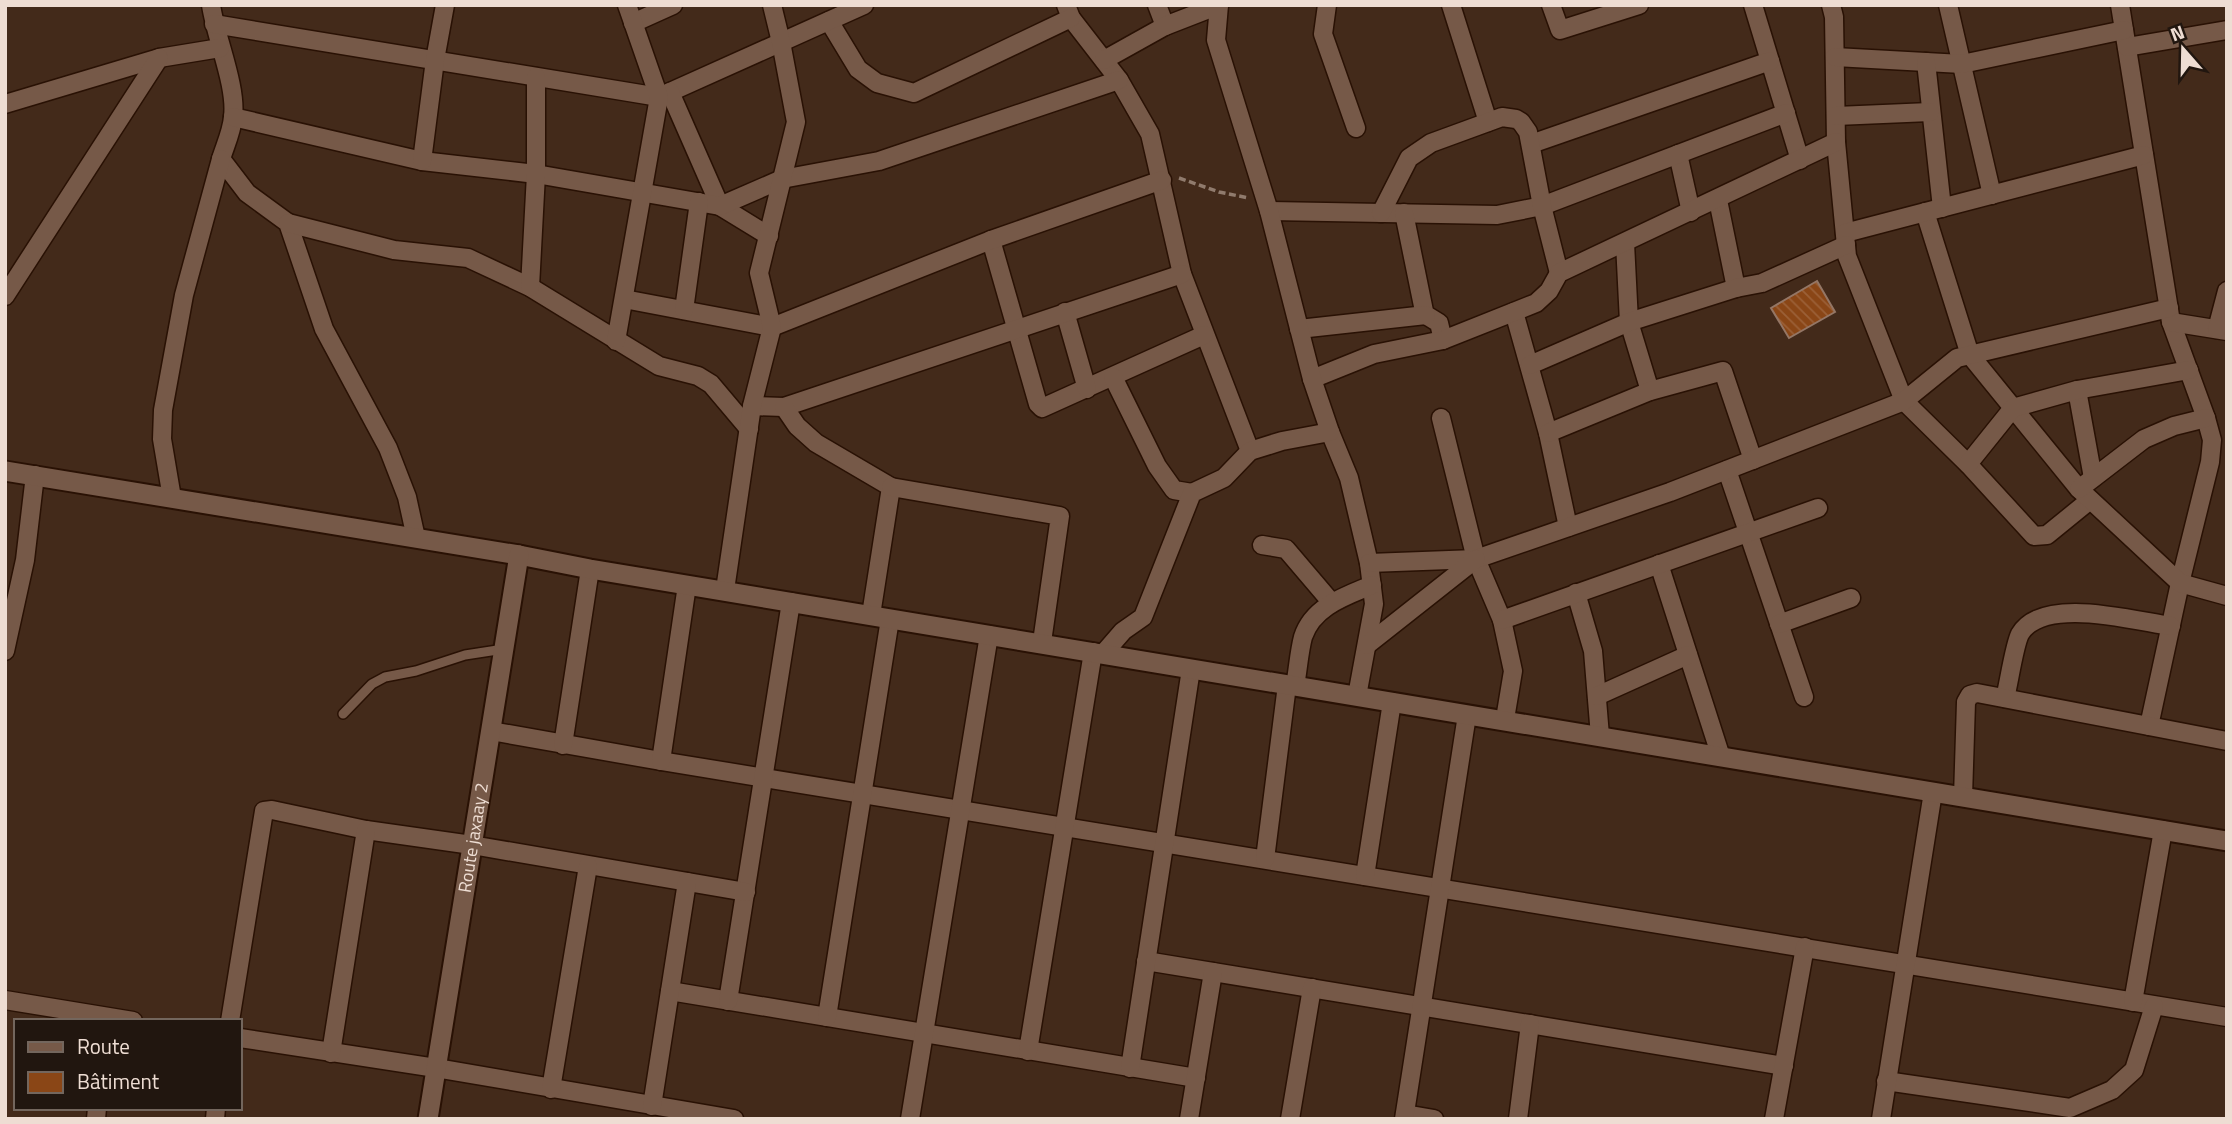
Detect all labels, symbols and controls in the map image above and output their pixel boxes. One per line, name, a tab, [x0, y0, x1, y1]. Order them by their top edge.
north arrow	[2148, 14, 2218, 84]
text: N	[2166, 17, 2188, 48]
street label: Route jaxaay 2	[451, 781, 495, 895]
legend	[14, 1019, 242, 1110]
text: Route	[77, 1030, 130, 1062]
text: Bâtiment	[77, 1065, 160, 1097]

